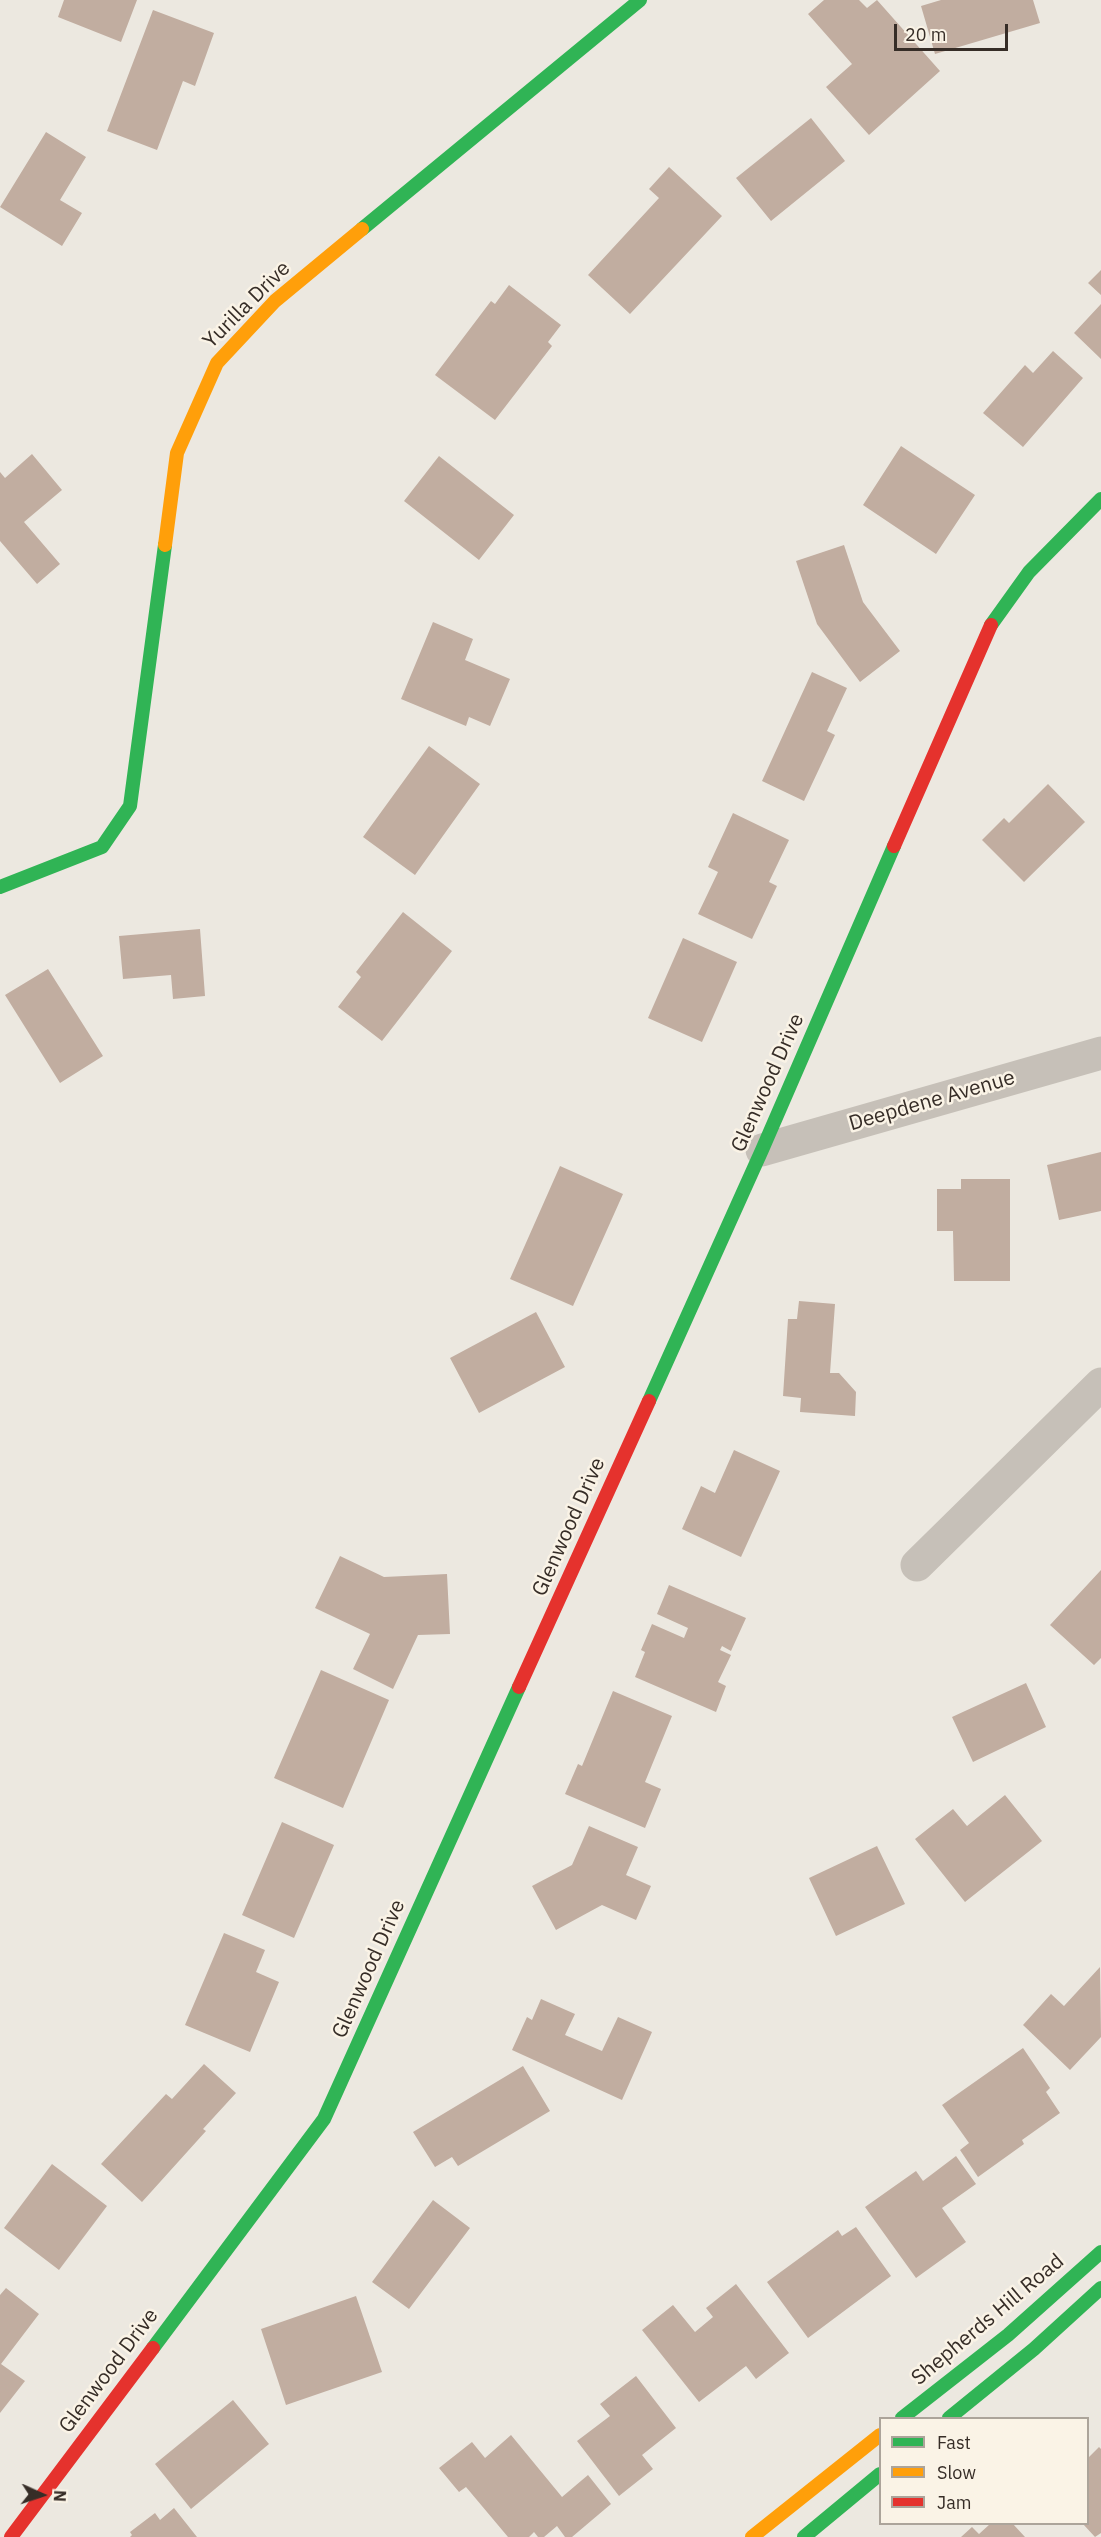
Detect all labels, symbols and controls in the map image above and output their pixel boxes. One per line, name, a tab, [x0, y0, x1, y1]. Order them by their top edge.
scale bar	[897, 12, 1011, 50]
text: 20 m	[905, 23, 947, 46]
street label: Yurilla Drive	[198, 256, 296, 354]
street label: Glenwood Drive	[726, 1010, 810, 1156]
street label: Deepdene Avenue	[846, 1065, 1018, 1137]
street label: Glenwood Drive	[527, 1454, 611, 1600]
street label: Glenwood Drive	[327, 1896, 411, 2042]
street label: Shepherds Hill Road	[907, 2249, 1069, 2391]
street label: Glenwood Drive	[54, 2304, 164, 2438]
legend	[879, 2417, 1089, 2525]
text: Fast	[937, 2431, 971, 2454]
text: Slow	[937, 2461, 976, 2484]
north arrow	[12, 2465, 72, 2525]
text: N	[50, 2490, 70, 2502]
text: Jam	[937, 2491, 972, 2514]

